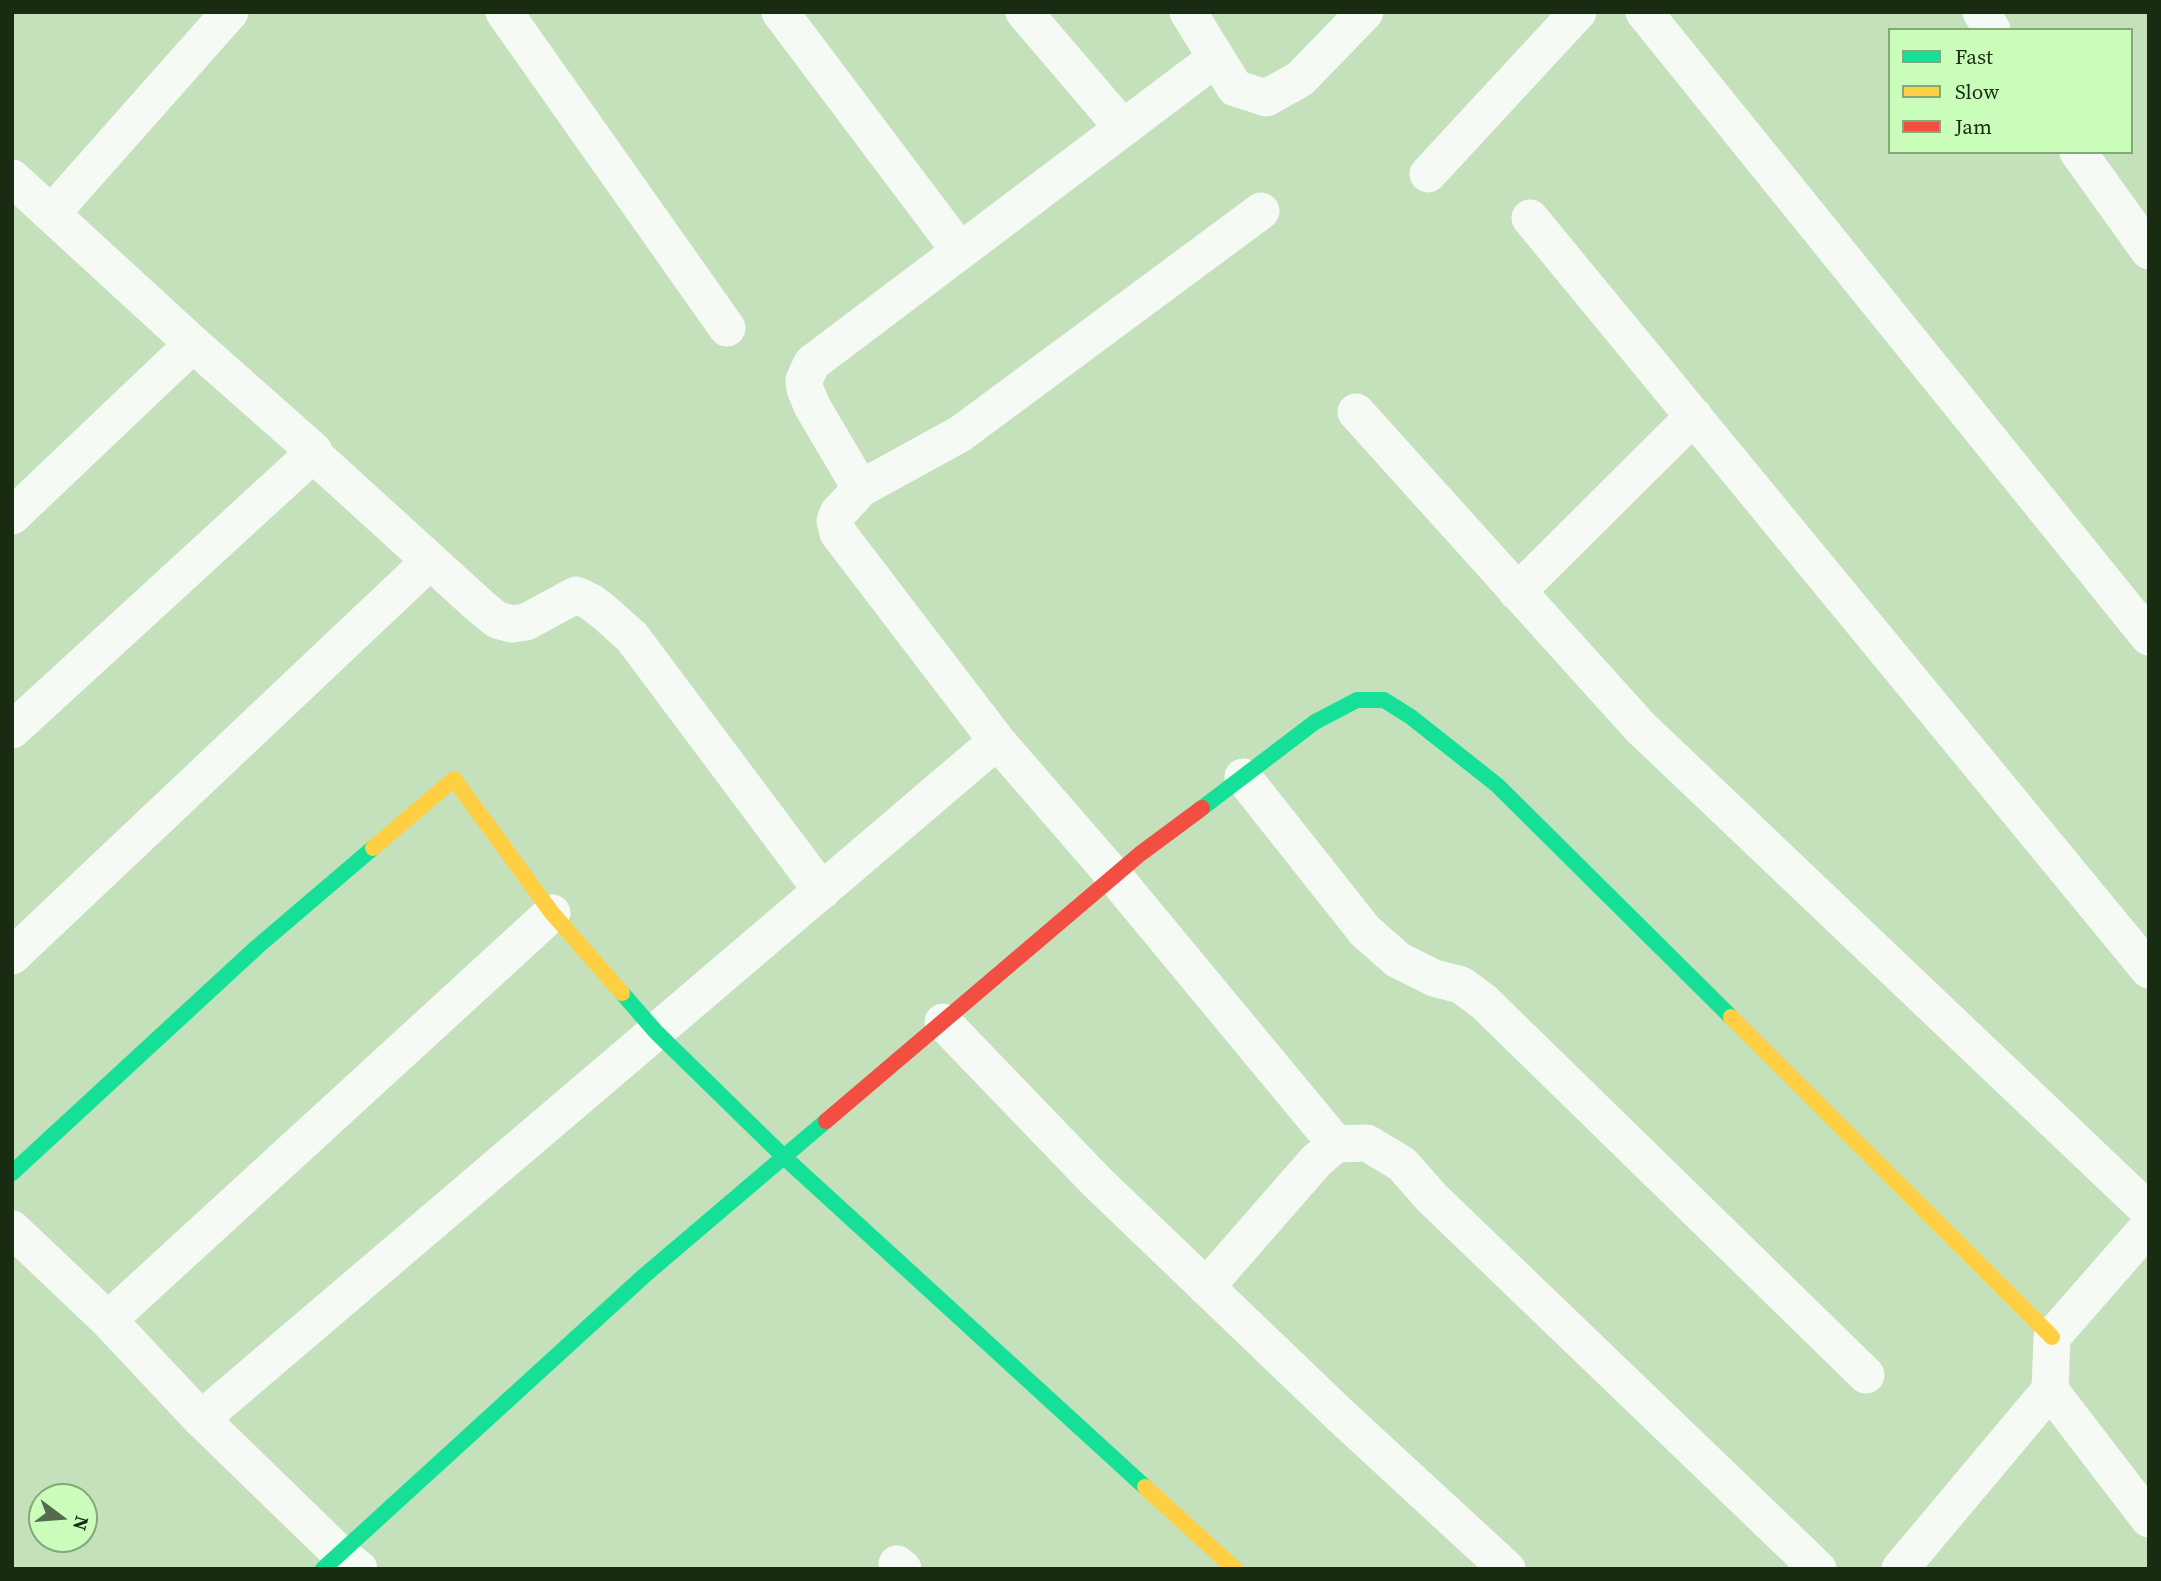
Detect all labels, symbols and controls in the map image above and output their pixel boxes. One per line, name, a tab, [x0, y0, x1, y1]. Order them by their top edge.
legend	[1888, 28, 2133, 154]
text: Fast	[1955, 42, 1993, 71]
text: Slow	[1955, 77, 1999, 106]
text: Jam	[1955, 112, 1992, 141]
north arrow	[28, 1483, 98, 1553]
text: N	[67, 1513, 96, 1533]

